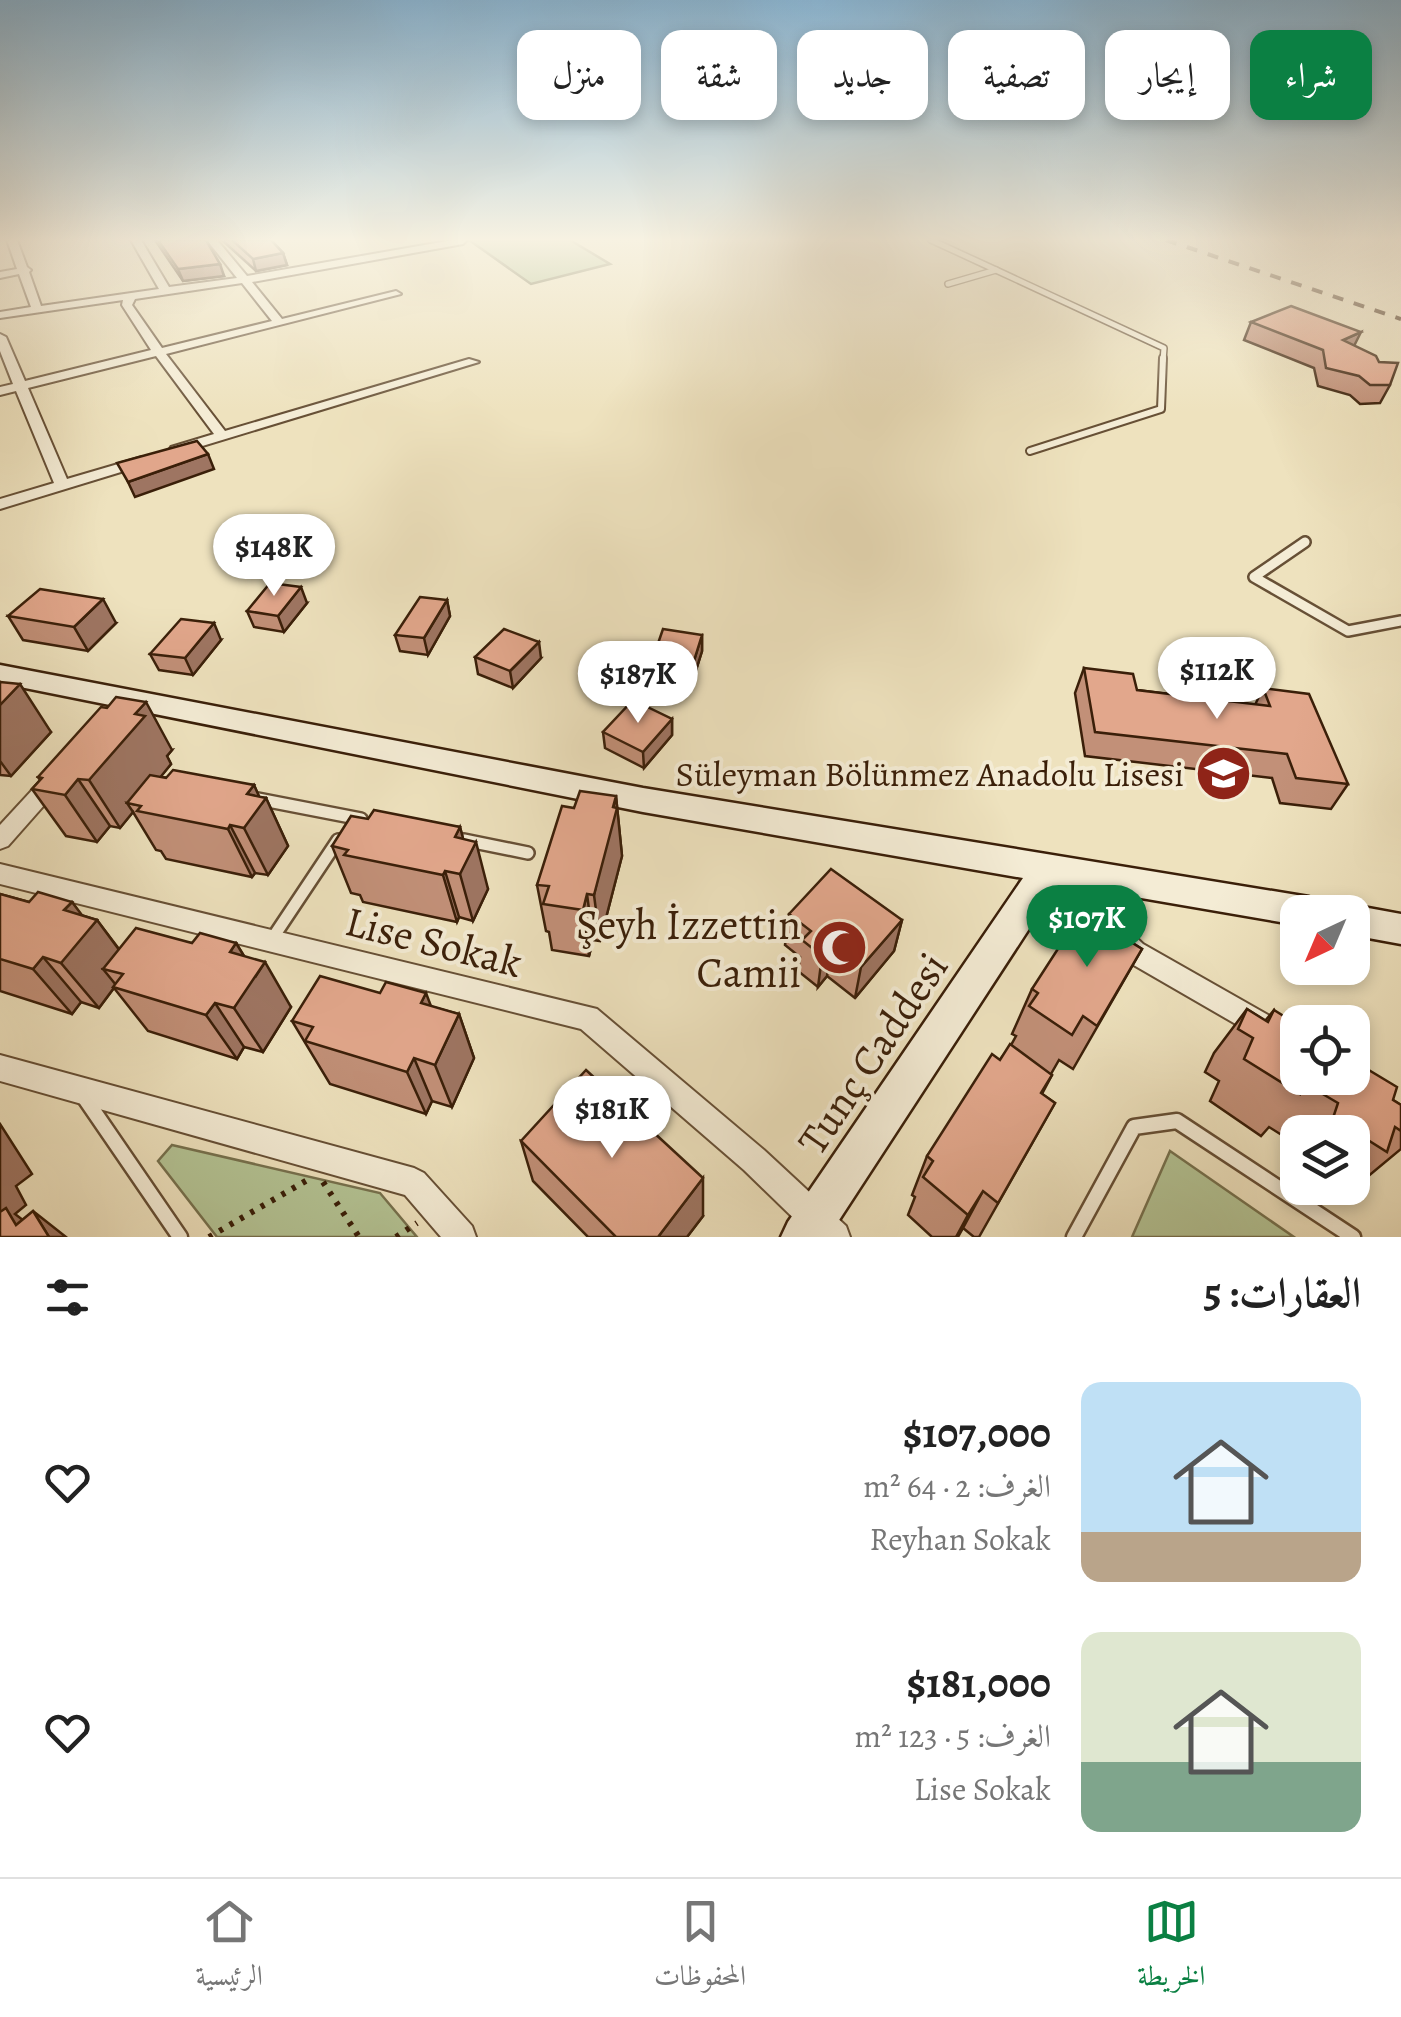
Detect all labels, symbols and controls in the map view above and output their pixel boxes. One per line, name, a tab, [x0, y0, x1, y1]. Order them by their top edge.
chip: منزل	[517, 30, 641, 120]
chip: شقة	[661, 30, 777, 120]
chip: جديد	[797, 30, 928, 120]
chip: تصفية	[948, 30, 1085, 120]
chip: إيجار	[1105, 30, 1230, 120]
chip: شراء	[1250, 30, 1372, 120]
pin: $148K	[204, 514, 344, 599]
text: $148K	[235, 524, 313, 568]
pin: $112K	[1147, 637, 1287, 722]
pin: $187K	[568, 641, 708, 726]
text: $112K	[1180, 647, 1254, 691]
text: $187K	[600, 651, 676, 695]
school or university icon: Süleyman Bölünmez Anadolu Lisesi	[1193, 744, 1253, 804]
place label: Süleyman Bölünmez Anadolu Lisesi	[676, 750, 1184, 798]
pin: $107K	[1017, 885, 1157, 970]
street label: Lise Sokak	[340, 892, 528, 991]
text: $107K	[1048, 895, 1126, 939]
north arrow	[1280, 895, 1370, 985]
map controls	[1280, 895, 1370, 1205]
place label: Şeyh İzzettin Camii	[576, 896, 801, 1001]
mosque icon: Şeyh İzzettin Camii	[810, 918, 870, 978]
street label: Tunç Caddesi	[784, 941, 961, 1165]
button: locate	[1280, 1005, 1370, 1095]
pin: $181K	[542, 1076, 682, 1161]
text: $181K	[575, 1086, 649, 1130]
button: layers	[1280, 1115, 1370, 1205]
text: العقارات: 5	[1204, 1264, 1361, 1321]
icon: filters	[40, 1270, 95, 1325]
text: $107,000	[903, 1404, 1051, 1461]
icon: home	[1161, 1422, 1281, 1542]
icon: heart	[40, 1455, 95, 1510]
text: الغرف: 2 · 64 m²	[863, 1464, 1051, 1508]
text: Reyhan Sokak	[870, 1517, 1051, 1561]
text: $181,000	[907, 1654, 1051, 1711]
icon: home	[1161, 1672, 1281, 1792]
icon: heart	[40, 1705, 95, 1760]
text: الغرف: 5 · 123 m²	[855, 1714, 1051, 1758]
text: Lise Sokak	[914, 1767, 1051, 1811]
tab: الرئيسية	[196, 1894, 263, 2003]
tab: المحفوظات	[654, 1894, 746, 2003]
tab: الخريطة	[1137, 1894, 1205, 2003]

